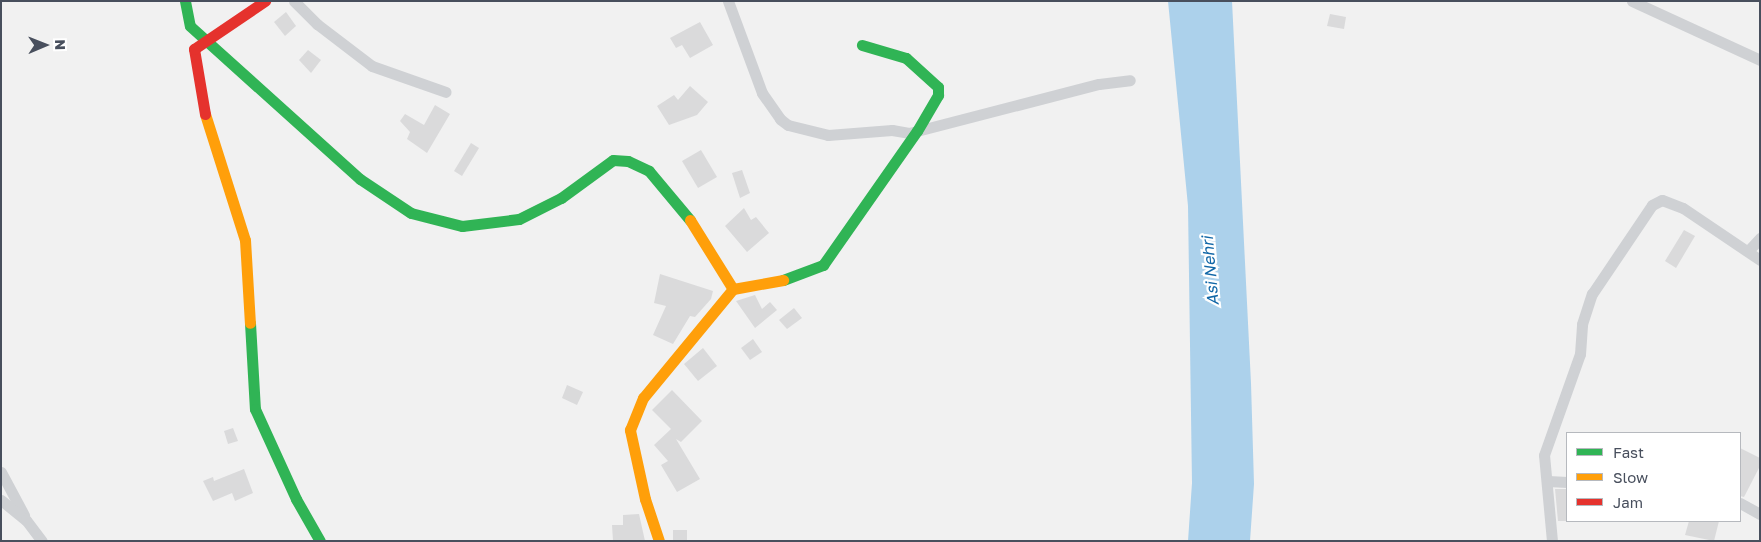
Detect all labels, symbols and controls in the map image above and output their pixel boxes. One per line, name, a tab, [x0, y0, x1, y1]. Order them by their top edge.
north arrow	[20, 20, 70, 70]
text: N	[52, 39, 69, 50]
water label: Asi Nehri	[1197, 236, 1223, 306]
legend	[1566, 432, 1741, 522]
text: Fast	[1613, 443, 1644, 461]
text: Slow	[1613, 468, 1648, 486]
text: Jam	[1613, 493, 1643, 511]

